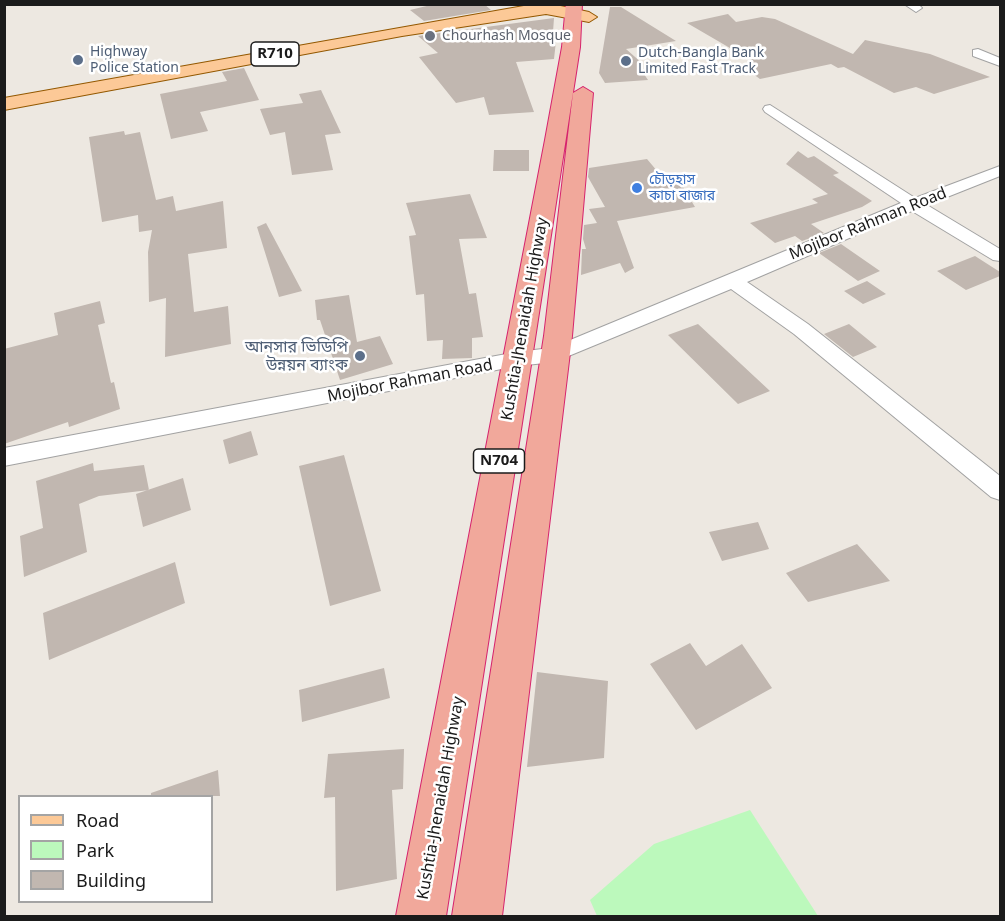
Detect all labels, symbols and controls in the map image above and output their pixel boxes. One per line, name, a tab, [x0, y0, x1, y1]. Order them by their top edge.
place label: Chourhash Mosque	[442, 28, 571, 44]
marker: Chourhash Mosque	[423, 29, 437, 43]
road number: R710	[251, 42, 299, 66]
place label: Highway Police Station	[90, 44, 179, 76]
place label: Dutch-Bangla Bank Limited Fast Track	[638, 45, 764, 78]
marker: Highway Police Station	[71, 53, 85, 67]
marker: Dutch-Bangla Bank Limited Fast Track	[619, 54, 633, 68]
place label: চৌড়হাস কাচা বাজার	[649, 172, 715, 204]
marker: চৌড়হাস কাচা বাজার	[630, 181, 644, 195]
street label: Mojibor Rahman Road	[787, 184, 949, 264]
street label: Kushtia-Jhenaidah Highway	[498, 216, 552, 422]
place label: আনসার ভিডিপি উন্নয়ন ব্যাংক	[245, 337, 348, 375]
marker: আনসার ভিডিপি উন্নয়ন ব্যাংক	[353, 349, 367, 363]
street label: Mojibor Rahman Road	[326, 356, 494, 406]
road number: N704	[474, 449, 524, 473]
street label: Kushtia-Jhenaidah Highway	[414, 695, 468, 901]
legend	[18, 795, 213, 903]
text: Road	[76, 808, 119, 832]
text: Park	[76, 838, 114, 862]
text: Building	[76, 868, 146, 892]

